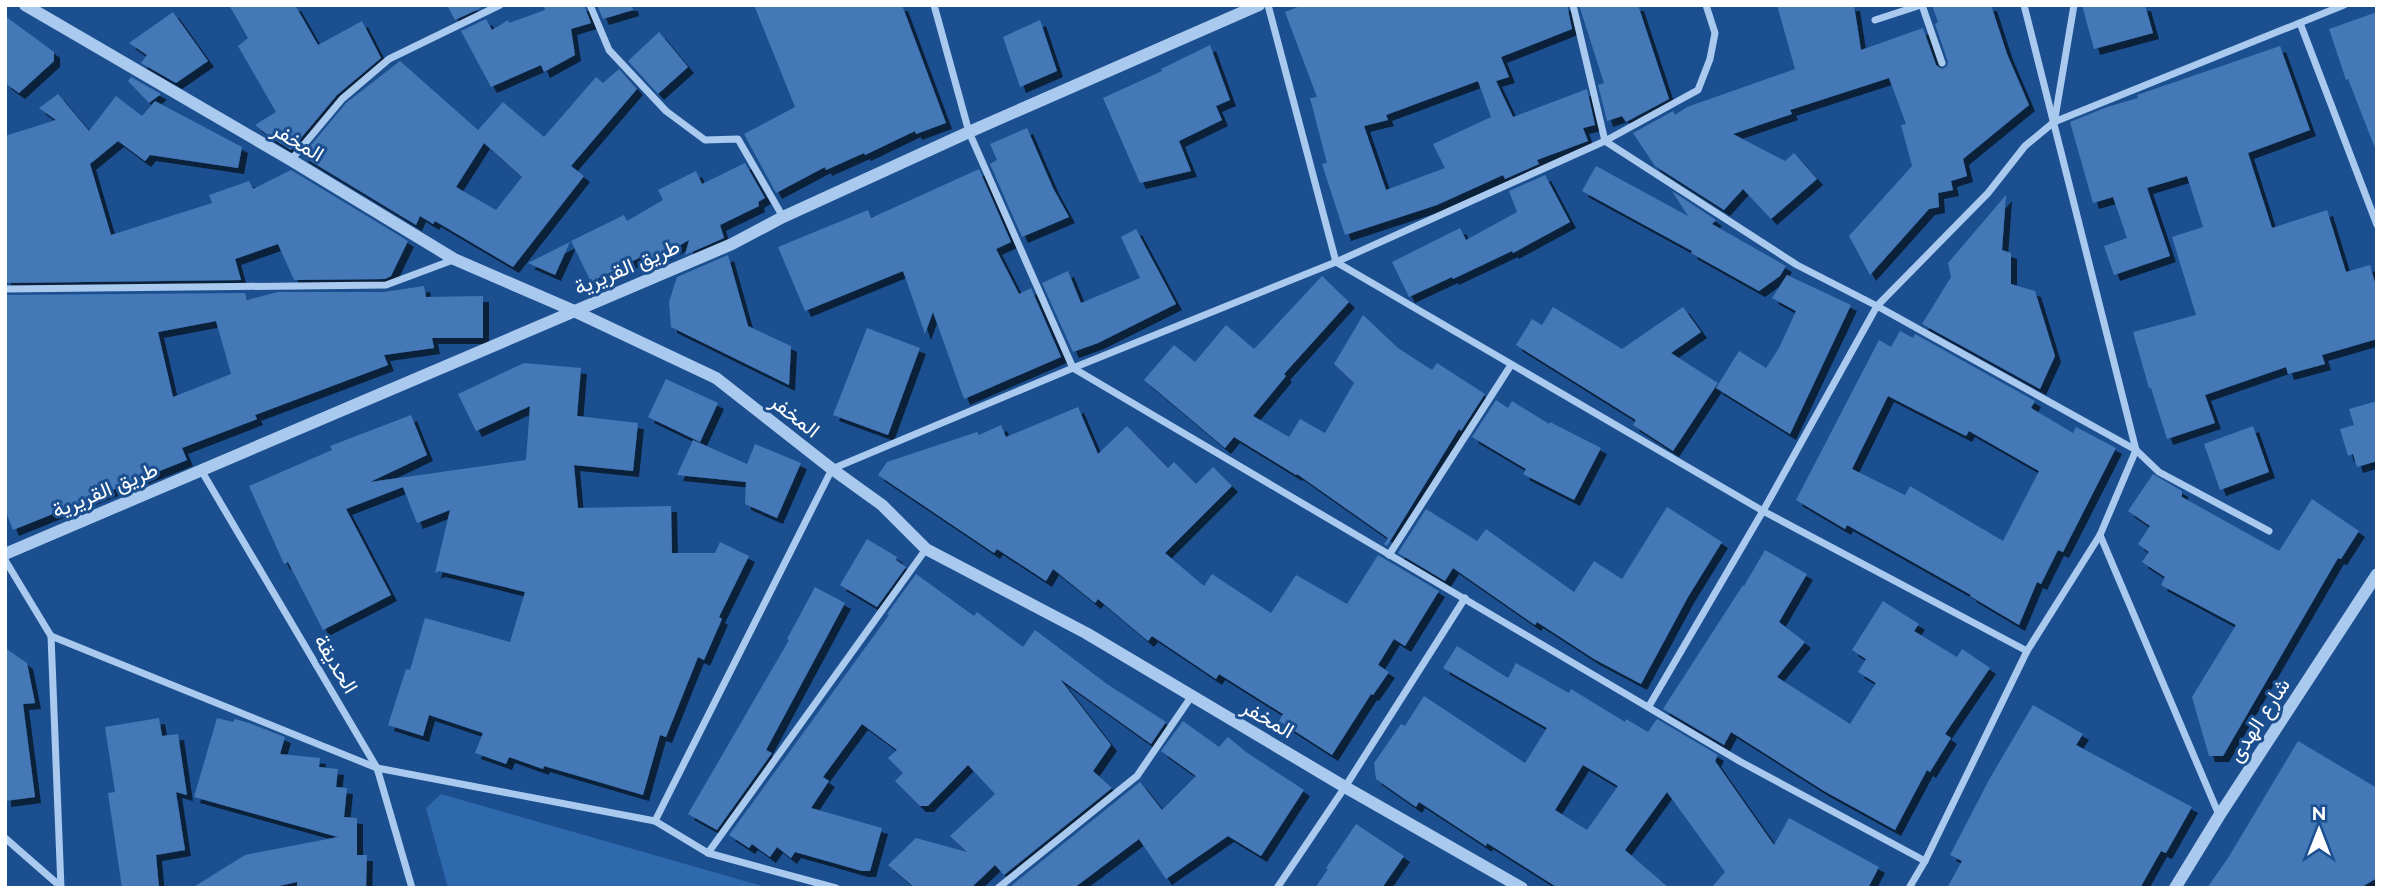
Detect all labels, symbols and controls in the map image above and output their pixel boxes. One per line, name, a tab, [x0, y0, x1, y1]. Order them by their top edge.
street label: المخفر	[267, 116, 329, 168]
street label: طريق القريرية	[570, 233, 684, 301]
street label: المخفر	[764, 388, 825, 443]
street label: طريق القريرية	[48, 456, 162, 524]
street label: الحديقة	[309, 630, 364, 698]
street label: شارع الهدى	[2222, 673, 2297, 767]
street label: المخفر	[1236, 693, 1299, 744]
north arrow	[2284, 795, 2354, 865]
text: N	[2312, 802, 2326, 824]

